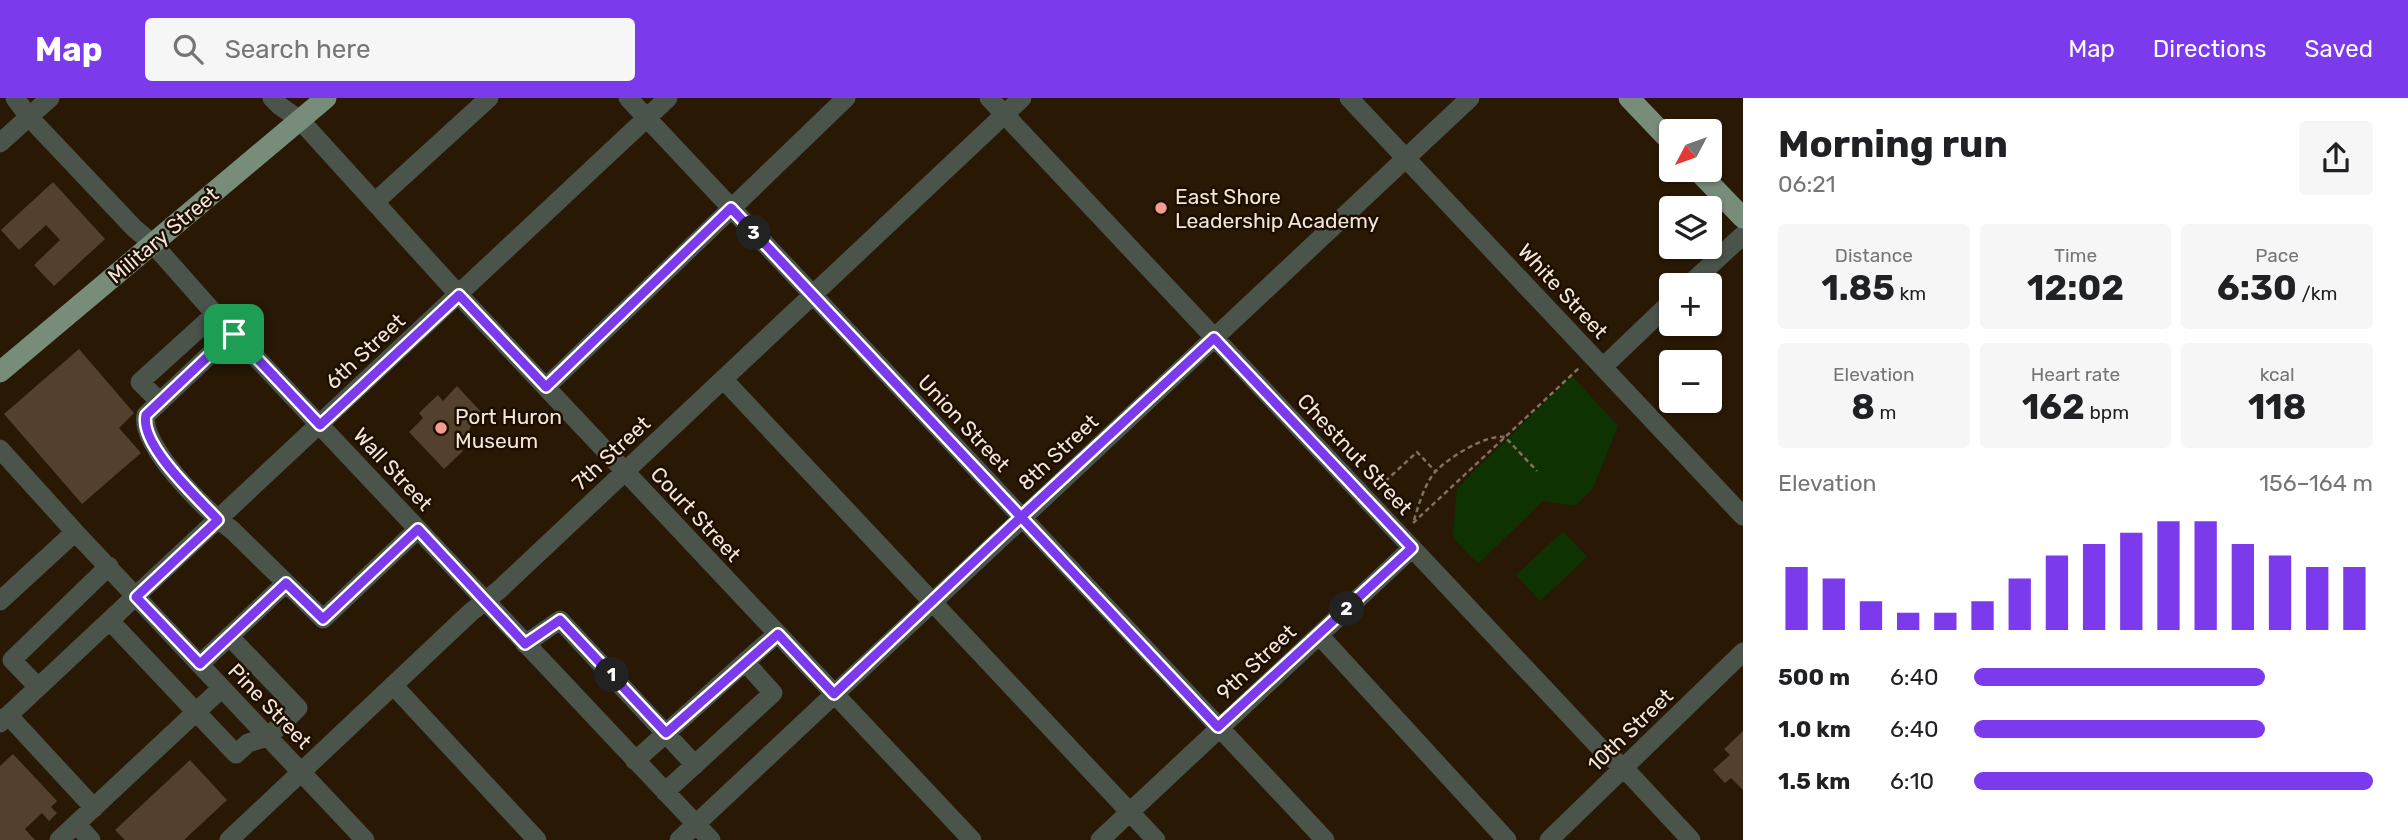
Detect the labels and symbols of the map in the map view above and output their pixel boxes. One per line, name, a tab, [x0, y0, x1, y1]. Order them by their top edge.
north arrow	[1659, 119, 1722, 182]
street label: Military Street	[103, 182, 223, 288]
place label: East Shore Leadership Academy	[1175, 184, 1380, 233]
marker: East Shore Leadership Academy	[1153, 200, 1169, 216]
pin: 3	[736, 216, 772, 250]
street label: White Street	[1513, 238, 1613, 344]
pin	[204, 304, 264, 364]
street label: 6th Street	[320, 308, 410, 394]
street label: Union Street	[913, 369, 1015, 477]
street label: Chestnut Street	[1292, 388, 1418, 520]
place label: Port Huron Museum	[455, 404, 562, 453]
street label: 8th Street	[1013, 409, 1103, 495]
street label: 7th Street	[567, 411, 655, 495]
marker: Port Huron Museum	[433, 420, 449, 436]
street label: Wall Street	[348, 422, 438, 516]
street label: Court Street	[646, 461, 746, 567]
pin: 2	[1330, 592, 1364, 626]
street label: 9th Street	[1211, 619, 1301, 705]
street label: Pine Street	[223, 658, 317, 754]
pin: 1	[594, 658, 630, 692]
street label: 10th Street	[1582, 683, 1678, 777]

